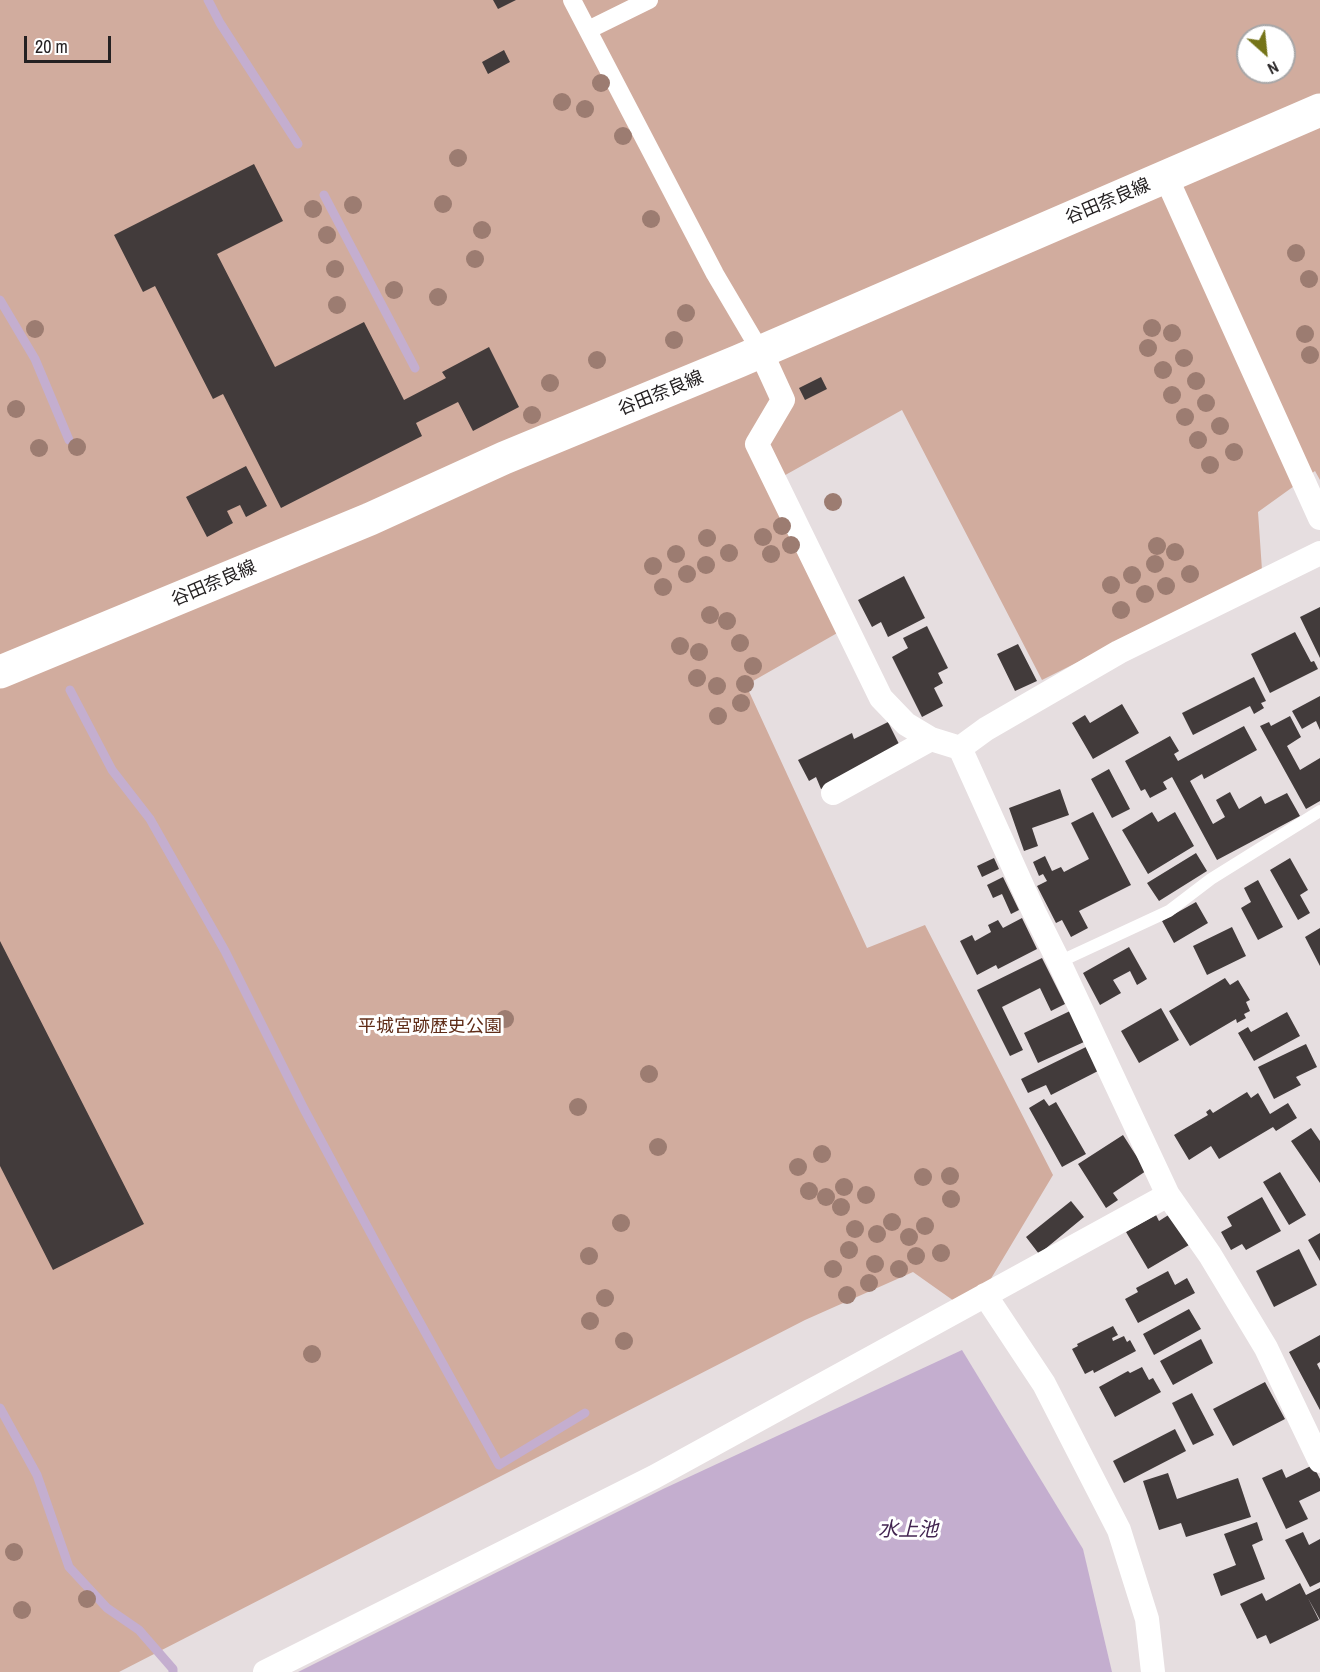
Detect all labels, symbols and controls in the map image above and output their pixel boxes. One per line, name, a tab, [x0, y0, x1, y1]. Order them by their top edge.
scale bar	[27, 24, 114, 62]
north arrow	[1236, 24, 1296, 84]
text: 20 m	[35, 34, 68, 59]
text: N	[1264, 56, 1282, 80]
street label: 谷田奈良線	[1062, 174, 1154, 230]
street label: 谷田奈良線	[615, 367, 707, 421]
street label: 谷田奈良線	[168, 556, 260, 612]
park label: 平城宮跡歴史公園	[358, 1016, 502, 1038]
water label: 水上池	[878, 1519, 938, 1543]

